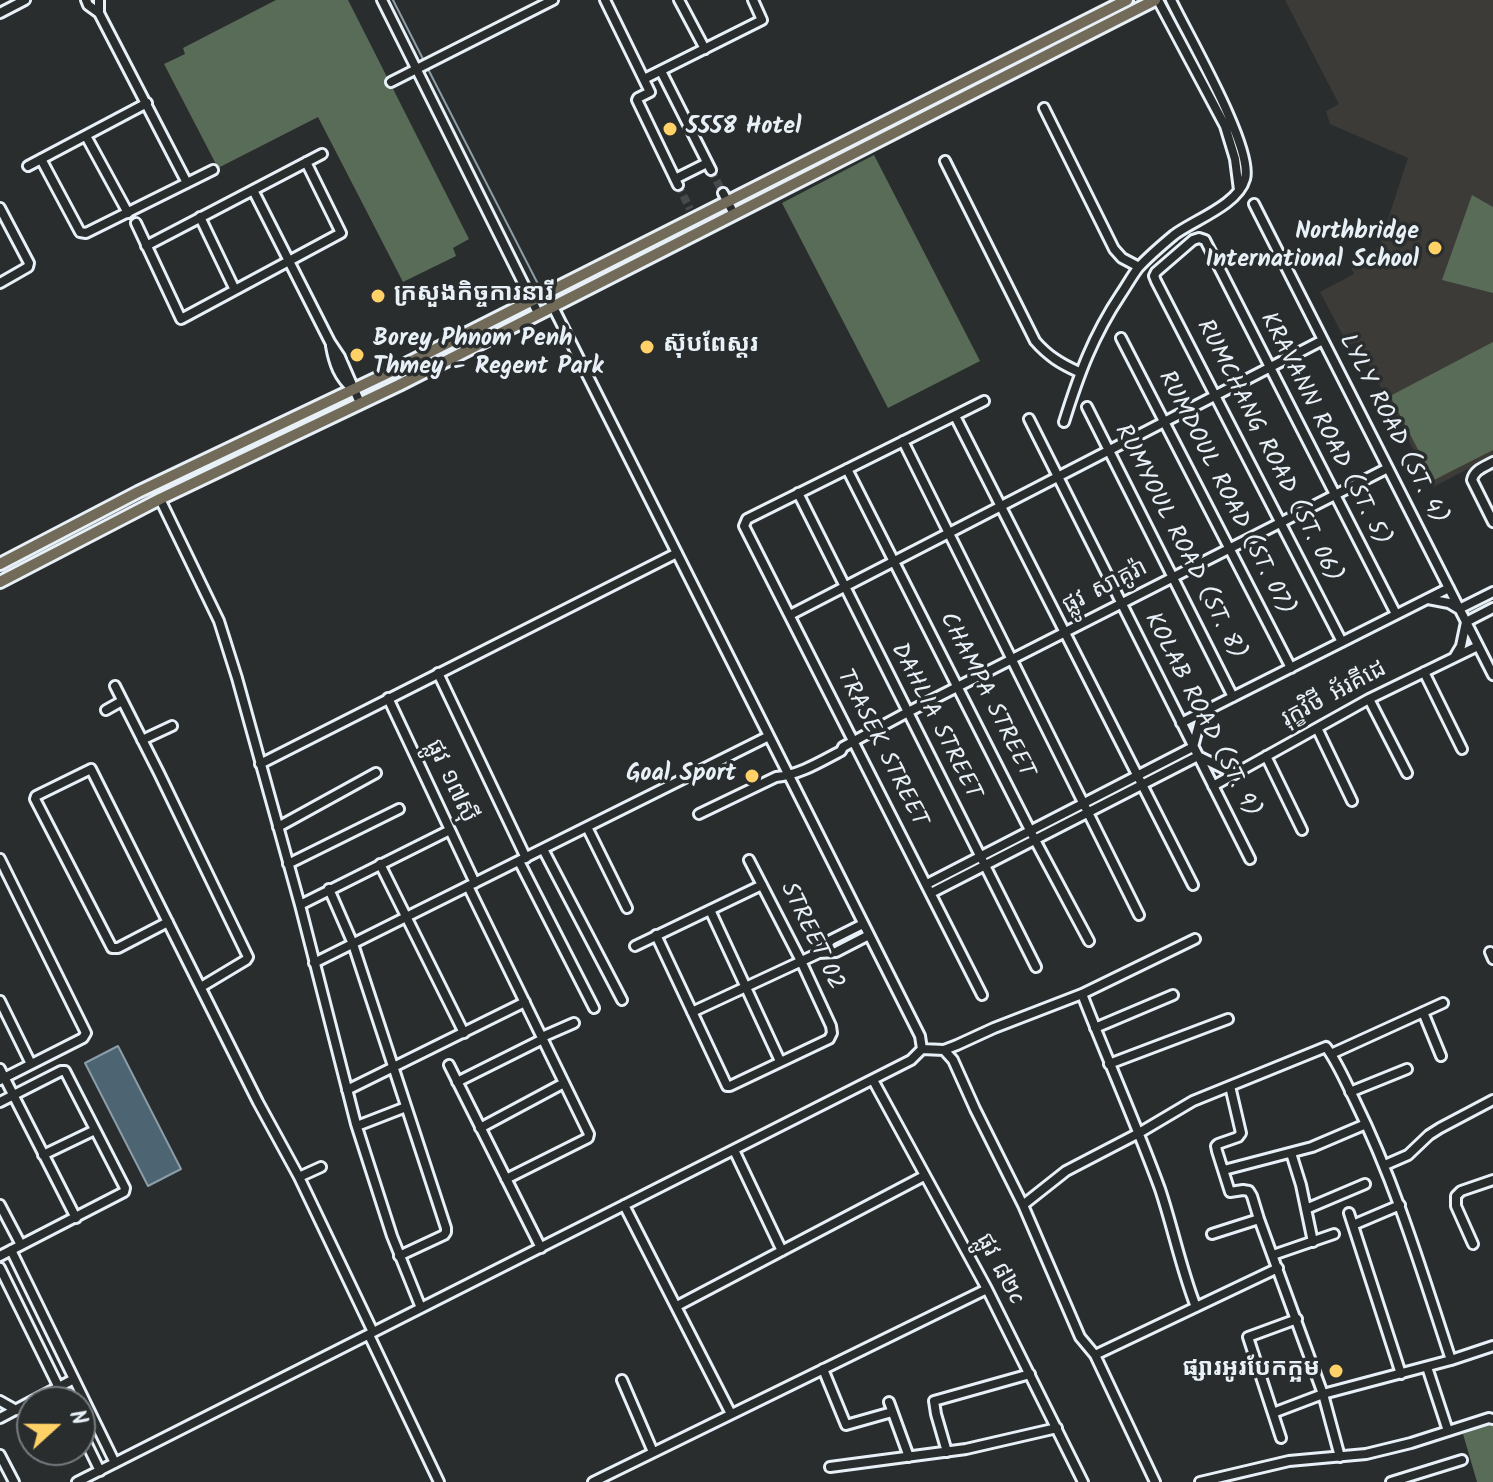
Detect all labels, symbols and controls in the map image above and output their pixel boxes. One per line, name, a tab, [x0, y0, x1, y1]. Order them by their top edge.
place label: 5558 Hotel	[686, 115, 801, 143]
marker: 5558 Hotel	[661, 120, 679, 138]
place label: Northbridge International School	[1206, 220, 1419, 276]
marker: Northbridge International School	[1426, 239, 1444, 257]
place label: ក្រសួងកិច្ចការនារី	[394, 282, 553, 310]
marker: ក្រសួងកិច្ចការនារី	[369, 287, 387, 305]
street label: KRAVANN ROAD (ST. 5)	[1252, 308, 1394, 552]
street label: RUMCHANG ROAD (ST. 06)	[1188, 316, 1346, 588]
place label: Borey Phnom Penh Thmey - Regent Park	[373, 327, 603, 383]
street label: LYLY ROAD (ST. 4)	[1331, 330, 1451, 530]
place label: ស៊ុបពែស្តរ	[663, 333, 758, 361]
marker: ស៊ុបពែស្តរ	[638, 338, 656, 356]
marker: Borey Phnom Penh Thmey - Regent Park	[348, 346, 366, 364]
street label: RUMDOUL ROAD (ST. 07)	[1150, 367, 1298, 621]
street label: RUMYOUL ROAD (ST. 8)	[1106, 420, 1250, 666]
street label: ផ្លូវ សាគូរ៉ា	[1059, 555, 1153, 623]
street label: CHAMPA STREET	[931, 608, 1039, 784]
street label: KOLAB ROAD (ST. 9)	[1136, 609, 1264, 823]
street label: DAHLIA STREET	[882, 639, 986, 805]
street label: រុក្ខវិថី អ័រគីដេ	[1278, 656, 1392, 736]
street label: TRASEK STREET	[828, 666, 932, 832]
street label: ផ្លូវ ១៧ស៊ី	[417, 736, 481, 828]
place label: Goal Sport	[626, 762, 736, 790]
marker: Goal Sport	[743, 767, 761, 785]
street label: STREET 02	[772, 879, 848, 995]
street label: ផ្លូវ ៨២c	[967, 1229, 1029, 1311]
place label: ផ្សារអូរបែកក្អម	[1182, 1357, 1320, 1385]
marker: ផ្សារអូរបែកក្អម	[1327, 1362, 1345, 1380]
north arrow	[16, 1386, 96, 1466]
text: N	[58, 1405, 96, 1431]

